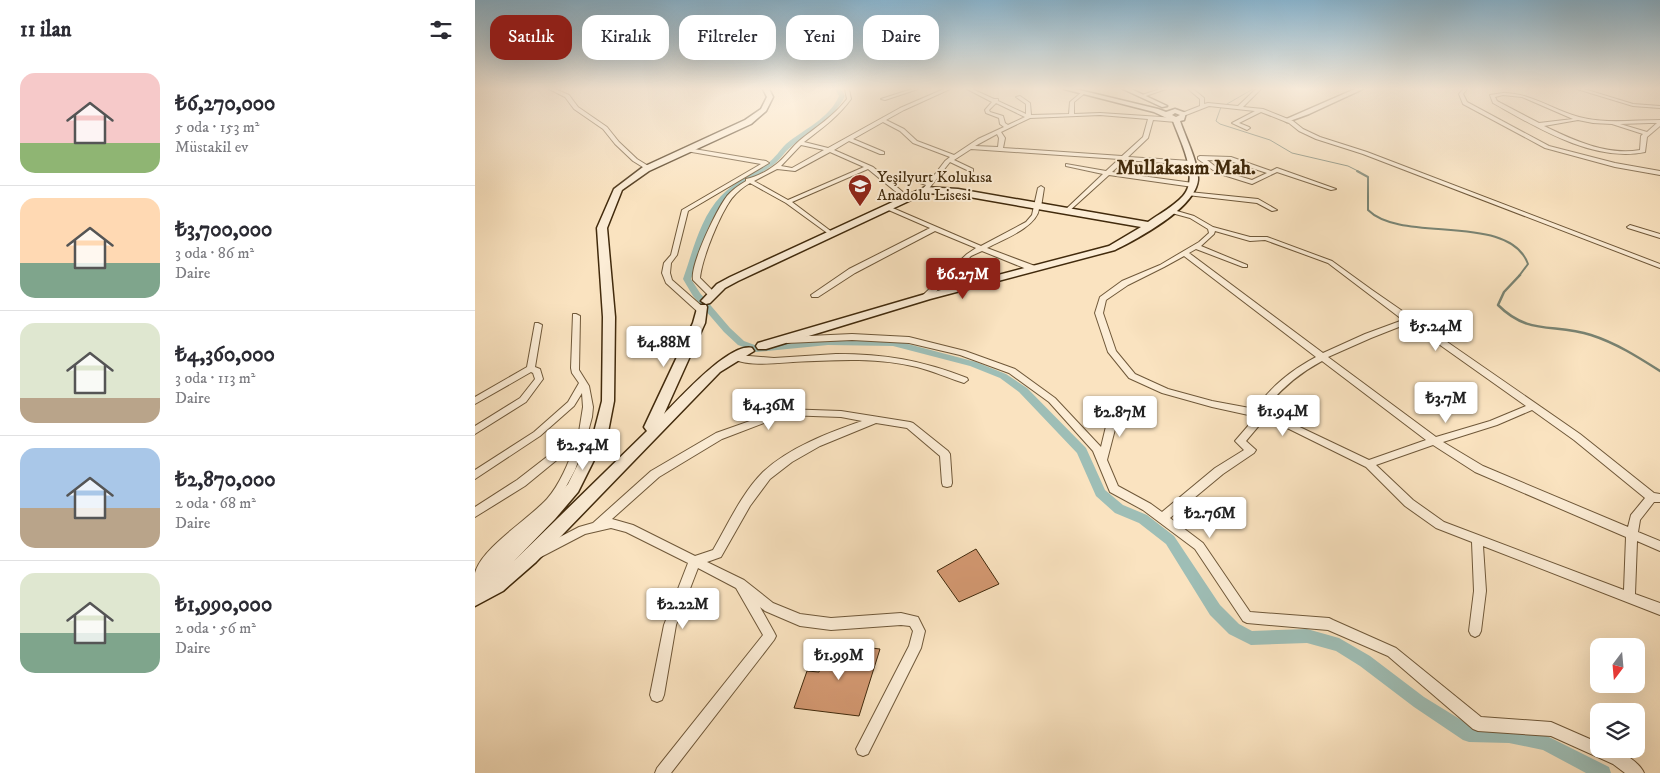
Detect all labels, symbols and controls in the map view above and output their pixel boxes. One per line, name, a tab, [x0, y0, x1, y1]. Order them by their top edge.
chip: Satılık	[490, 15, 572, 60]
chip: Kiralık	[582, 15, 669, 60]
chip: Filtreler	[679, 15, 776, 60]
chip: Yeni	[786, 15, 853, 60]
chip: Daire	[863, 15, 939, 60]
icon: filters	[427, 16, 455, 44]
text: 11 ilan	[20, 17, 72, 43]
text: ₺6,270,000	[175, 91, 275, 117]
icon: home	[60, 93, 120, 153]
text: 5 oda · 153 m²	[175, 117, 260, 137]
text: Müstakil ev	[175, 137, 248, 157]
district label: Mullakasım Mah.	[1116, 156, 1256, 181]
place label: Yeşilyurt Kolukısa Anadolu Lisesi	[877, 167, 992, 205]
school or university icon: Yeşilyurt Kolukısa Anadolu Lisesi	[847, 173, 873, 207]
text: ₺3,700,000	[175, 217, 272, 243]
icon: home	[60, 218, 120, 278]
text: 3 oda · 86 m²	[175, 243, 254, 263]
pin: ₺6.27M	[922, 258, 1004, 300]
text: Daire	[175, 263, 210, 283]
text: ₺6.27M	[937, 264, 989, 284]
pin: ₺5.24M	[1395, 310, 1477, 352]
text: ₺5.24M	[1410, 316, 1462, 336]
pin: ₺4.88M	[623, 326, 705, 368]
text: ₺4.88M	[637, 332, 691, 352]
text: ₺4,360,000	[175, 342, 275, 368]
icon: home	[60, 343, 120, 403]
text: 3 oda · 113 m²	[175, 368, 256, 388]
pin: ₺3.7M	[1411, 382, 1481, 424]
text: Daire	[175, 388, 210, 408]
pin: ₺4.36M	[728, 388, 810, 431]
text: ₺3.7M	[1425, 388, 1467, 408]
pin: ₺1.94M	[1242, 394, 1324, 437]
text: ₺4.36M	[743, 395, 795, 415]
pin: ₺2.87M	[1079, 396, 1161, 438]
text: ₺1.94M	[1258, 401, 1308, 421]
text: ₺2.87M	[1094, 402, 1146, 422]
pin: ₺2.54M	[542, 428, 624, 471]
text: ₺2.54M	[557, 435, 609, 455]
text: ₺2,870,000	[175, 467, 276, 493]
icon: home	[60, 468, 120, 528]
text: 2 oda · 68 m²	[175, 493, 256, 513]
pin: ₺2.76M	[1169, 496, 1251, 539]
text: ₺2.76M	[1184, 503, 1236, 523]
text: Daire	[175, 513, 210, 533]
pin: ₺2.22M	[642, 588, 724, 630]
text: ₺1,990,000	[175, 592, 272, 618]
icon: home	[60, 593, 120, 653]
text: ₺2.22M	[657, 594, 709, 614]
text: 2 oda · 56 m²	[175, 618, 256, 638]
text: Daire	[175, 638, 210, 658]
pin: ₺1.99M	[798, 638, 880, 681]
north arrow	[1590, 638, 1645, 692]
map controls	[1590, 638, 1645, 758]
text: ₺1.99M	[814, 645, 864, 665]
button: layers	[1590, 703, 1645, 758]

